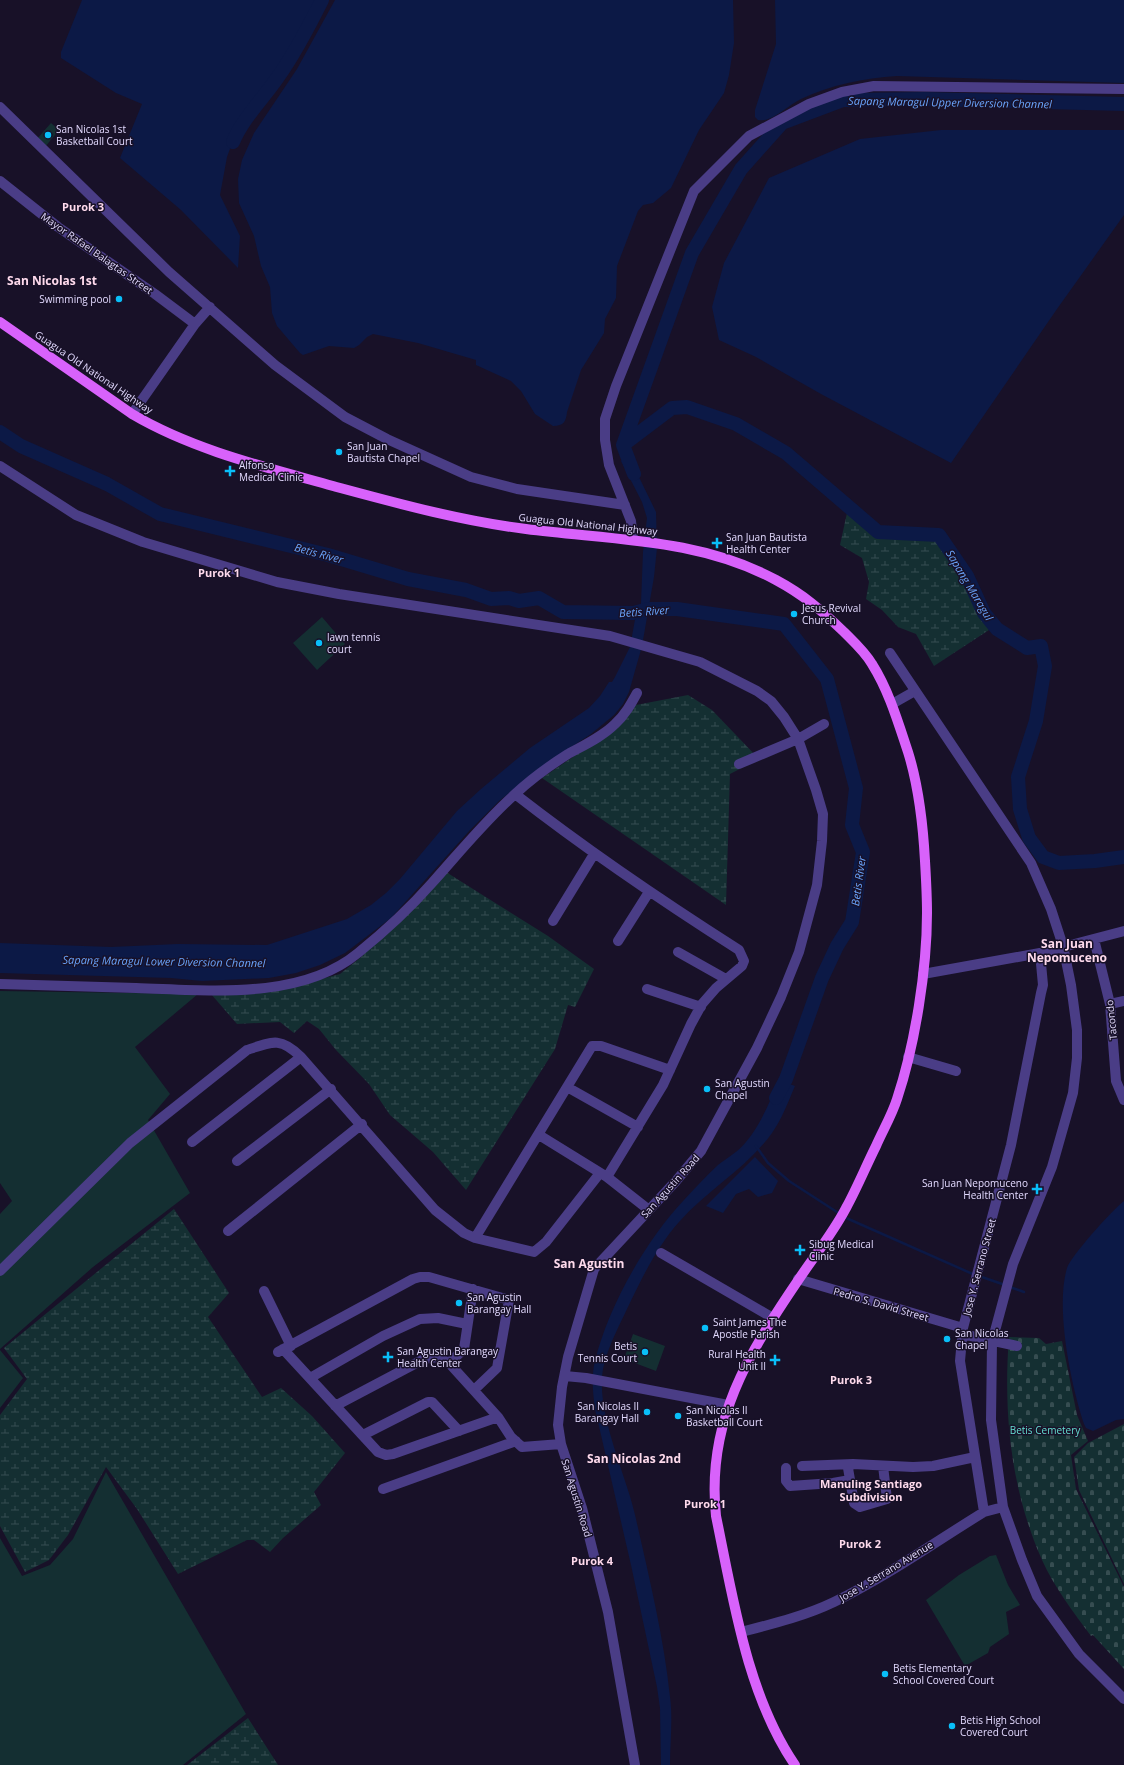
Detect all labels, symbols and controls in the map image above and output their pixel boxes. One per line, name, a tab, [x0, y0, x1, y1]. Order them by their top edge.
water label: Sapang Maragul Upper Diversion Channel	[848, 93, 1052, 111]
place label: San Nicolas 1st Basketball Court	[56, 122, 133, 148]
marker: San Nicolas 1st Basketball Court	[43, 130, 53, 140]
district label: Purok 3	[62, 199, 104, 214]
street label: Mayor Rafael Balagtas Street	[38, 209, 156, 297]
district label: San Nicolas 1st	[7, 272, 97, 289]
place label: Swimming pool	[39, 292, 111, 306]
marker: Swimming pool	[114, 294, 124, 304]
street label: Guagua Old National Highway	[32, 327, 157, 417]
place label: San Juan Bautista Chapel	[347, 439, 420, 465]
marker: San Juan Bautista Chapel	[334, 447, 344, 457]
place label: Alfonso Medical Clinic	[239, 458, 303, 484]
marker: Alfonso Medical Clinic	[224, 465, 236, 477]
street label: Guagua Old National Highway	[518, 510, 659, 538]
place label: San Juan Bautista Health Center	[726, 530, 807, 556]
marker: San Juan Bautista Health Center	[711, 537, 723, 549]
water label: Betis River	[293, 539, 346, 567]
water label: Sapang Maragul	[943, 547, 997, 623]
district label: Purok 1	[198, 565, 240, 580]
place label: Jesus Revival Church	[801, 601, 861, 627]
water label: Betis River	[619, 602, 670, 620]
marker: Jesus Revival Church	[789, 609, 799, 619]
place label: lawn tennis court	[327, 630, 381, 656]
marker: lawn tennis court	[314, 638, 324, 648]
water label: Betis River	[847, 855, 869, 907]
district label: San Juan Nepomuceno	[1027, 935, 1107, 966]
water label: Sapang Maragul Lower Diversion Channel	[62, 952, 266, 970]
street label: Tacondo	[1102, 999, 1120, 1041]
place label: San Agustin Chapel	[715, 1076, 770, 1102]
marker: San Agustin Chapel	[702, 1084, 712, 1094]
street label: San Agustin Road	[638, 1151, 702, 1221]
place label: San Juan Nepomuceno Health Center	[922, 1176, 1028, 1202]
marker: San Juan Nepomuceno Health Center	[1031, 1183, 1043, 1195]
street label: Jose Y. Serrano Street	[959, 1216, 999, 1318]
place label: Sibug Medical Clinic	[809, 1237, 873, 1263]
marker: Sibug Medical Clinic	[794, 1244, 806, 1256]
district label: San Agustin	[554, 1255, 624, 1272]
street label: Pedro S. David Street	[832, 1284, 931, 1324]
place label: San Agustin Barangay Hall	[467, 1290, 531, 1316]
marker: San Agustin Barangay Hall	[454, 1298, 464, 1308]
place label: Saint James The Apostle Parish	[713, 1315, 787, 1341]
marker: Saint James The Apostle Parish	[700, 1323, 710, 1333]
place label: San Nicolas Chapel	[955, 1326, 1009, 1352]
marker: San Nicolas Chapel	[942, 1334, 952, 1344]
place label: Betis Tennis Court	[578, 1339, 637, 1365]
place label: San Agustin Barangay Health Center	[397, 1344, 499, 1370]
marker: Betis Tennis Court	[640, 1347, 650, 1357]
place label: Rural Health Unit II	[708, 1347, 766, 1373]
marker: San Agustin Barangay Health Center	[382, 1351, 394, 1363]
marker: Rural Health Unit II	[769, 1354, 781, 1366]
district label: Purok 3	[830, 1372, 872, 1387]
place label: San Nicolas II Barangay Hall	[575, 1399, 639, 1425]
place label: San Nicolas II Basketball Court	[686, 1403, 763, 1429]
marker: San Nicolas II Barangay Hall	[642, 1407, 652, 1417]
marker: San Nicolas II Basketball Court	[673, 1411, 683, 1421]
park label: Betis Cemetery	[1010, 1423, 1081, 1437]
district label: San Nicolas 2nd	[587, 1450, 681, 1467]
street label: San Agustin Road	[558, 1457, 596, 1539]
district label: Manuling Santiago Subdivision	[820, 1476, 922, 1504]
district label: Purok 1	[684, 1496, 726, 1511]
district label: Purok 2	[839, 1536, 881, 1551]
street label: Jose Y. Serrano Avenue	[836, 1537, 936, 1605]
district label: Purok 4	[571, 1553, 614, 1568]
place label: Betis Elementary School Covered Court	[893, 1661, 994, 1687]
marker: Betis Elementary School Covered Court	[880, 1669, 890, 1679]
place label: Betis High School Covered Court	[960, 1713, 1041, 1739]
marker: Betis High School Covered Court	[947, 1721, 957, 1731]

